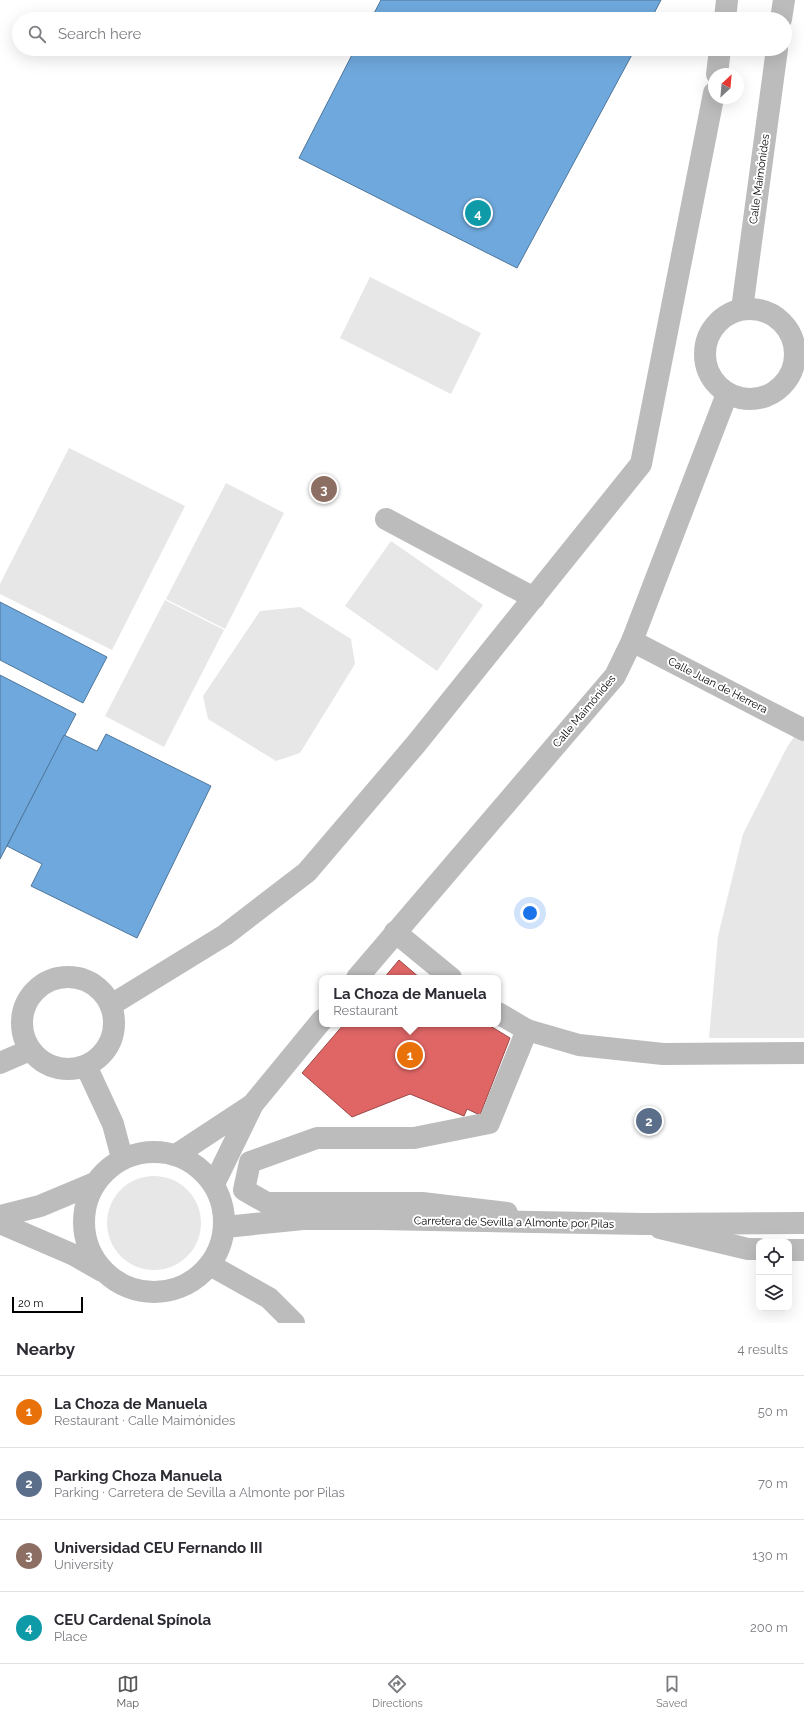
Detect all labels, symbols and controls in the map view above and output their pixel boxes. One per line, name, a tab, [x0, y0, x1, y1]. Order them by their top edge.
search box	[12, 12, 792, 56]
icon: search	[26, 23, 48, 45]
text: Search here	[58, 25, 141, 43]
north arrow	[708, 68, 744, 104]
street label: Calle Maimónides	[747, 133, 772, 225]
pin: 4	[465, 198, 491, 228]
pin: 3	[311, 474, 337, 504]
street label: Calle Juan de Herrera	[666, 655, 770, 716]
street label: Calle Maimónides	[550, 672, 619, 750]
your location	[520, 903, 540, 923]
popup	[319, 975, 501, 1027]
text: La Choza de Manuela	[333, 985, 487, 1003]
text: Restaurant	[333, 1003, 398, 1018]
pin: 1	[397, 1040, 423, 1070]
pin: 2	[636, 1106, 662, 1136]
street label: Carretera de Sevilla a Almonte por Pilas	[414, 1214, 614, 1231]
map controls	[756, 1239, 792, 1311]
button: locate	[756, 1239, 792, 1275]
button: layers	[756, 1275, 792, 1311]
scale bar	[12, 1295, 83, 1314]
text: 20 m	[18, 1297, 43, 1310]
text: Nearby	[16, 1339, 75, 1359]
text: 4 results	[737, 1342, 788, 1357]
text: La Choza de Manuela	[54, 1395, 207, 1413]
text: 1	[26, 1404, 32, 1419]
text: 50 m	[758, 1404, 788, 1419]
text: Restaurant · Calle Maimónides	[54, 1413, 235, 1428]
text: Parking Choza Manuela	[54, 1467, 222, 1485]
text: 2	[25, 1476, 33, 1491]
text: 70 m	[758, 1476, 788, 1491]
text: Parking · Carretera de Sevilla a Almonte por Pilas	[54, 1485, 345, 1500]
text: Universidad CEU Fernando III	[54, 1539, 263, 1557]
text: 3	[25, 1548, 33, 1563]
text: 130 m	[752, 1548, 788, 1563]
text: University	[54, 1557, 114, 1572]
text: CEU Cardenal Spínola	[54, 1611, 211, 1629]
text: 4	[25, 1620, 33, 1635]
text: 200 m	[750, 1620, 788, 1635]
text: Place	[54, 1629, 87, 1644]
tab: Map	[117, 1673, 139, 1710]
tab: Directions	[372, 1673, 423, 1710]
tab: Saved	[656, 1673, 687, 1710]

